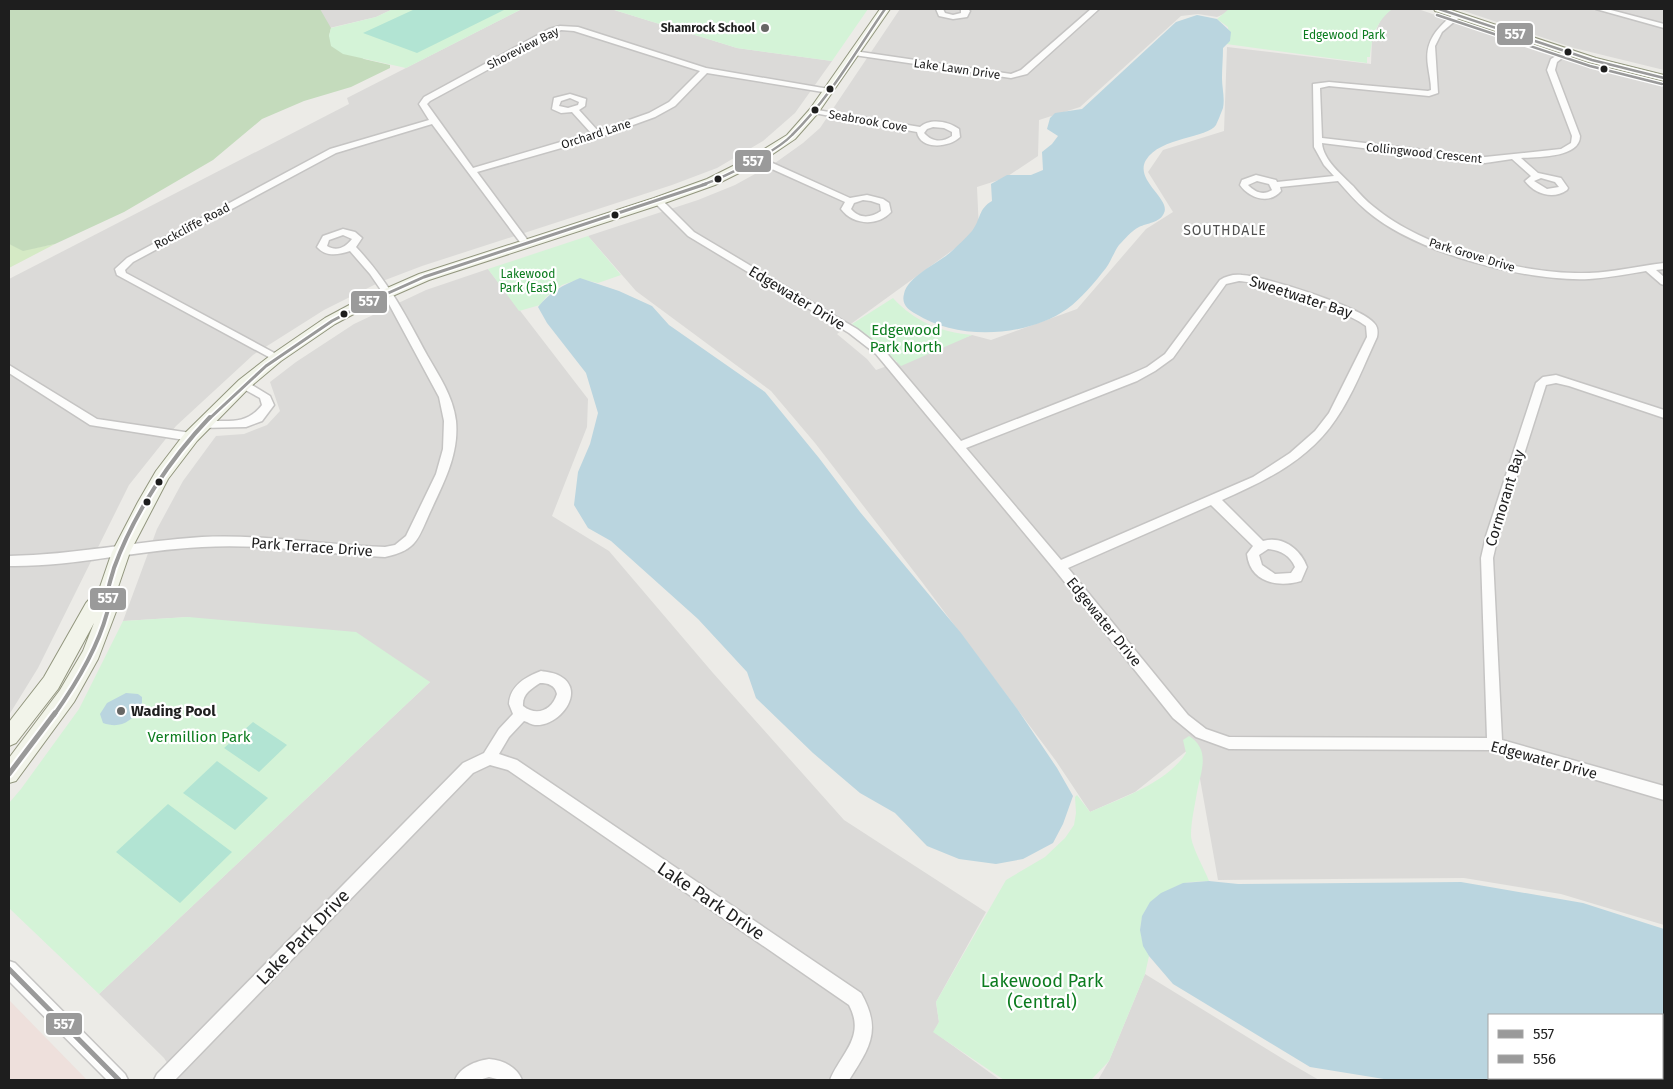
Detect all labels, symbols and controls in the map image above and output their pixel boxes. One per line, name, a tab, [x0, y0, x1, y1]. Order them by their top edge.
place label: Shamrock School	[661, 21, 755, 35]
marker: Shamrock School	[759, 22, 771, 34]
line badge: 557	[1496, 22, 1534, 46]
street label: Shoreview Bay	[485, 24, 561, 72]
text: 557	[1504, 26, 1526, 43]
park label: Edgewood Park	[1303, 28, 1386, 42]
unlabelled marker	[1563, 47, 1573, 57]
street label: Lake Lawn Drive	[913, 56, 1001, 82]
unlabelled marker	[1599, 64, 1609, 74]
unlabelled marker	[825, 84, 835, 94]
unlabelled marker	[810, 105, 820, 115]
street label: Seabrook Cove	[827, 107, 909, 135]
street label: Orchard Lane	[559, 116, 633, 152]
street label: Collingwood Crescent	[1365, 140, 1483, 166]
line badge: 557	[734, 149, 772, 173]
text: 557	[742, 153, 764, 170]
unlabelled marker	[713, 174, 723, 184]
street label: Rockcliffe Road	[152, 200, 232, 252]
unlabelled marker	[610, 210, 620, 220]
district label: SOUTHDALE	[1183, 222, 1267, 239]
street label: Park Grove Drive	[1427, 235, 1517, 275]
street label: Edgewater Drive	[745, 262, 849, 334]
park label: Lakewood Park (East)	[499, 267, 557, 295]
street label: Sweetwater Bay	[1247, 272, 1355, 322]
line badge: 557	[350, 290, 388, 314]
text: 557	[358, 293, 380, 310]
unlabelled marker	[339, 309, 349, 319]
park label: Edgewood Park North	[870, 321, 942, 356]
street label: Cormorant Bay	[1482, 447, 1528, 549]
unlabelled marker	[154, 477, 164, 487]
unlabelled marker	[142, 497, 152, 507]
street label: Park Terrace Drive	[251, 534, 373, 560]
street label: Edgewater Drive	[1063, 574, 1145, 670]
line badge: 557	[89, 587, 127, 611]
text: 557	[97, 590, 119, 607]
place label: Wading Pool	[131, 702, 216, 720]
marker: Wading Pool	[115, 705, 127, 717]
park label: Vermillion Park	[147, 728, 251, 746]
street label: Edgewater Drive	[1489, 737, 1599, 783]
street label: Lake Park Drive	[653, 857, 769, 945]
street label: Lake Park Drive	[252, 885, 354, 989]
park label: Lakewood Park (Central)	[981, 970, 1104, 1013]
line badge: 557	[45, 1012, 83, 1036]
legend	[1488, 1014, 1663, 1079]
text: 557	[53, 1016, 75, 1033]
text: 557	[1533, 1025, 1555, 1043]
text: 556	[1533, 1050, 1556, 1068]

